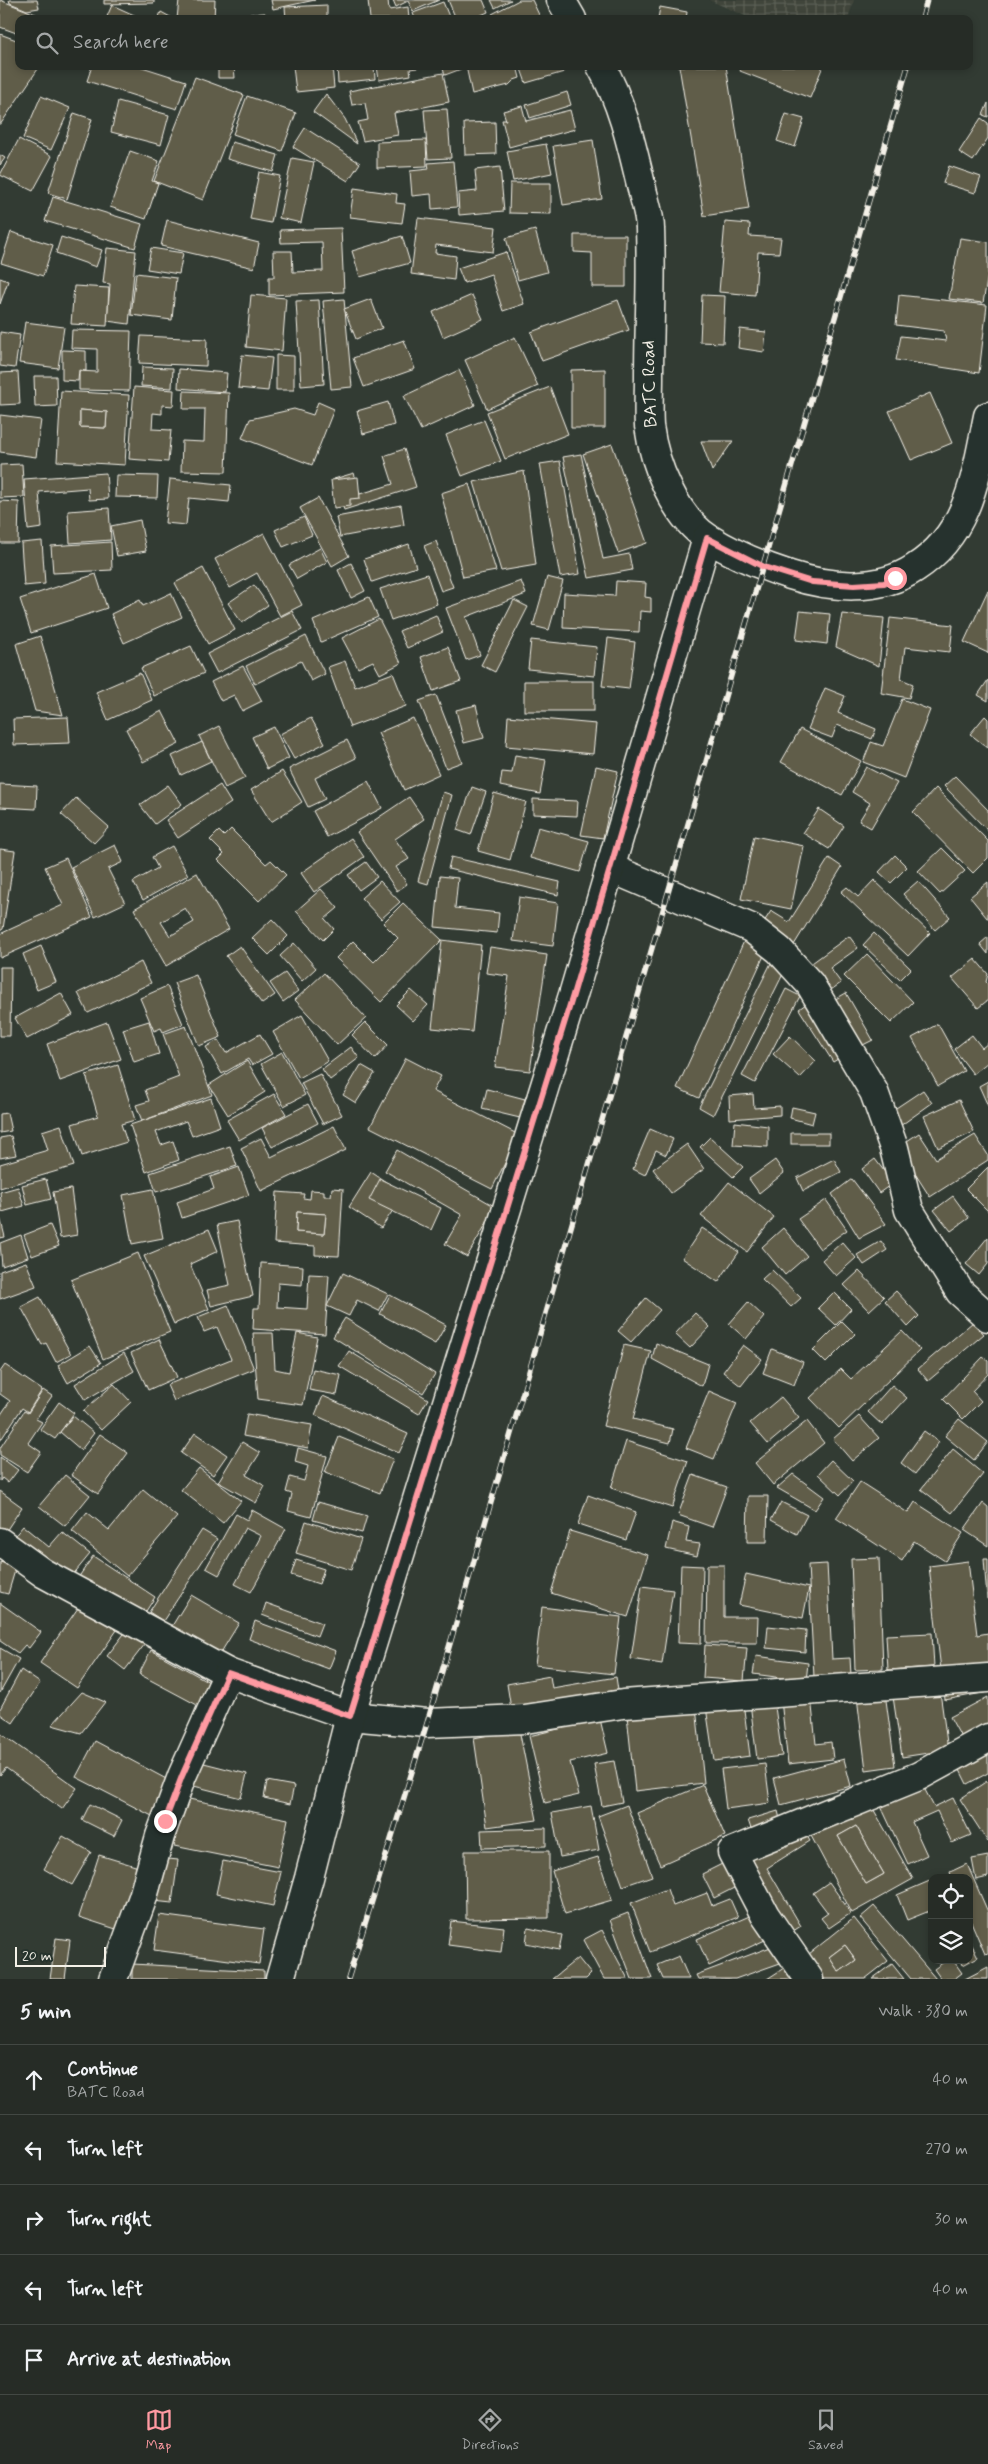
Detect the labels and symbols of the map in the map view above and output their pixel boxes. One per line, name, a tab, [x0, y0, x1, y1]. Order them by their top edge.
street label: BATC Road	[636, 340, 664, 428]
route start	[884, 567, 907, 590]
route end	[154, 1810, 177, 1833]
scale bar	[15, 1944, 106, 1967]

